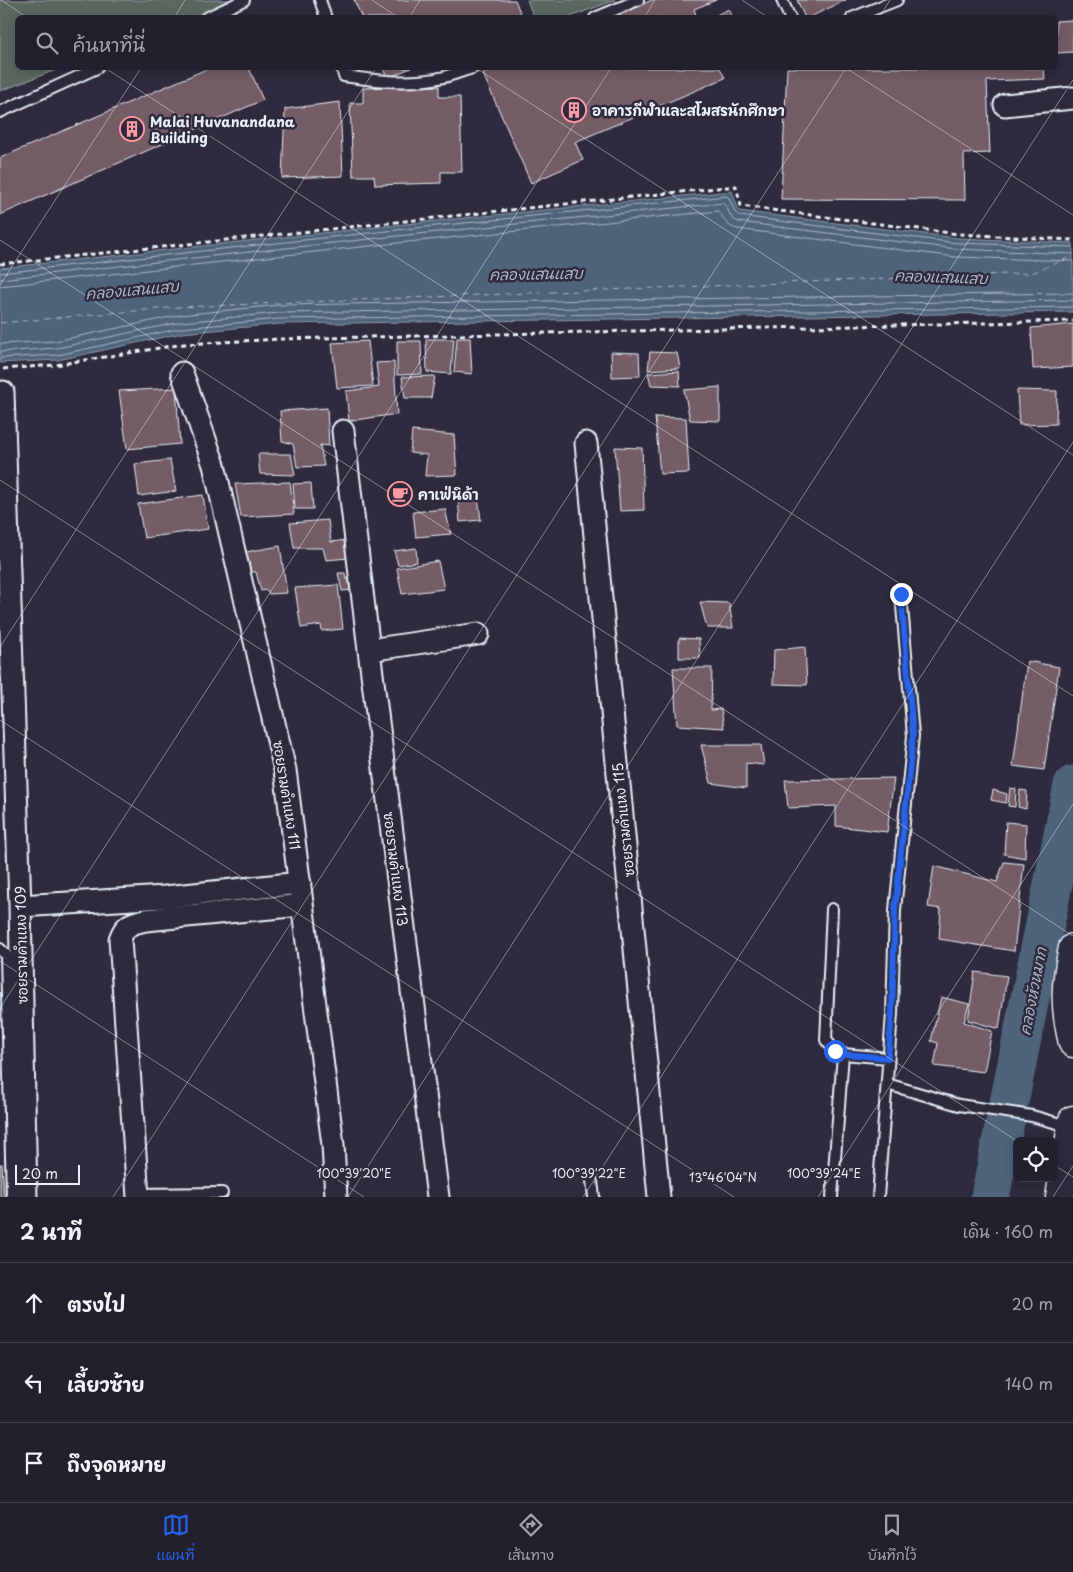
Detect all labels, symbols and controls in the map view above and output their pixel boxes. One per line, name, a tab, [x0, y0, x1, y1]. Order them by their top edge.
search box	[15, 15, 1058, 70]
icon: search	[33, 29, 61, 57]
text: ค้นหาที่นี่	[73, 30, 145, 58]
building icon: อาคารกีฬาและสโมสรนักศึกษา	[561, 97, 587, 123]
place label: อาคารกีฬาและสโมสรนักศึกษา	[592, 100, 785, 121]
place label: Malai Huvanandana Building	[150, 111, 295, 148]
building icon: Malai Huvanandana Building	[119, 116, 145, 142]
water label: คลองแสนแสบ	[489, 261, 585, 285]
water label: คลองแสนแสบ	[894, 263, 990, 289]
water label: คลองแสนแสบ	[85, 273, 181, 305]
cafe icon: คาเฟ่นิด้า	[387, 481, 413, 507]
place label: คาเฟ่นิด้า	[418, 484, 479, 505]
route end	[890, 583, 913, 606]
street label: ซอยรามคำแหง 111	[268, 739, 306, 851]
street label: ซอยรามคำแหง 115	[607, 762, 639, 878]
street label: ซอยรามคำแหง 113	[379, 811, 413, 927]
street label: ซอยรามคำแหง 109	[9, 886, 33, 1004]
water label: คลองหัวหมาก	[1012, 944, 1052, 1037]
route start	[824, 1040, 847, 1063]
map controls	[1013, 1137, 1058, 1182]
button: locate	[1013, 1137, 1058, 1182]
scale bar	[15, 1162, 80, 1185]
text: 20 m	[22, 1163, 58, 1184]
text: 100°39'20"E	[316, 1164, 392, 1182]
text: 100°39'22"E	[552, 1164, 626, 1182]
text: 100°39'24"E	[787, 1164, 861, 1182]
text: 13°46'04"N	[689, 1168, 757, 1186]
text: 2 นาที	[20, 1215, 82, 1247]
text: เดิน · 160 m	[963, 1219, 1053, 1243]
icon: ahead	[20, 1289, 48, 1317]
text: ตรงไป	[67, 1290, 125, 1318]
text: 20 m	[1012, 1291, 1053, 1315]
icon: left	[20, 1369, 48, 1397]
text: เลี้ยวซ้าย	[67, 1370, 144, 1398]
text: 140 m	[1005, 1371, 1053, 1395]
icon: arrive	[20, 1449, 48, 1477]
text: ถึงจุดหมาย	[67, 1450, 166, 1478]
tab: แผนที่	[157, 1511, 194, 1565]
tab: เส้นทาง	[508, 1511, 554, 1565]
tab: บันทึกไว้	[867, 1511, 916, 1565]

